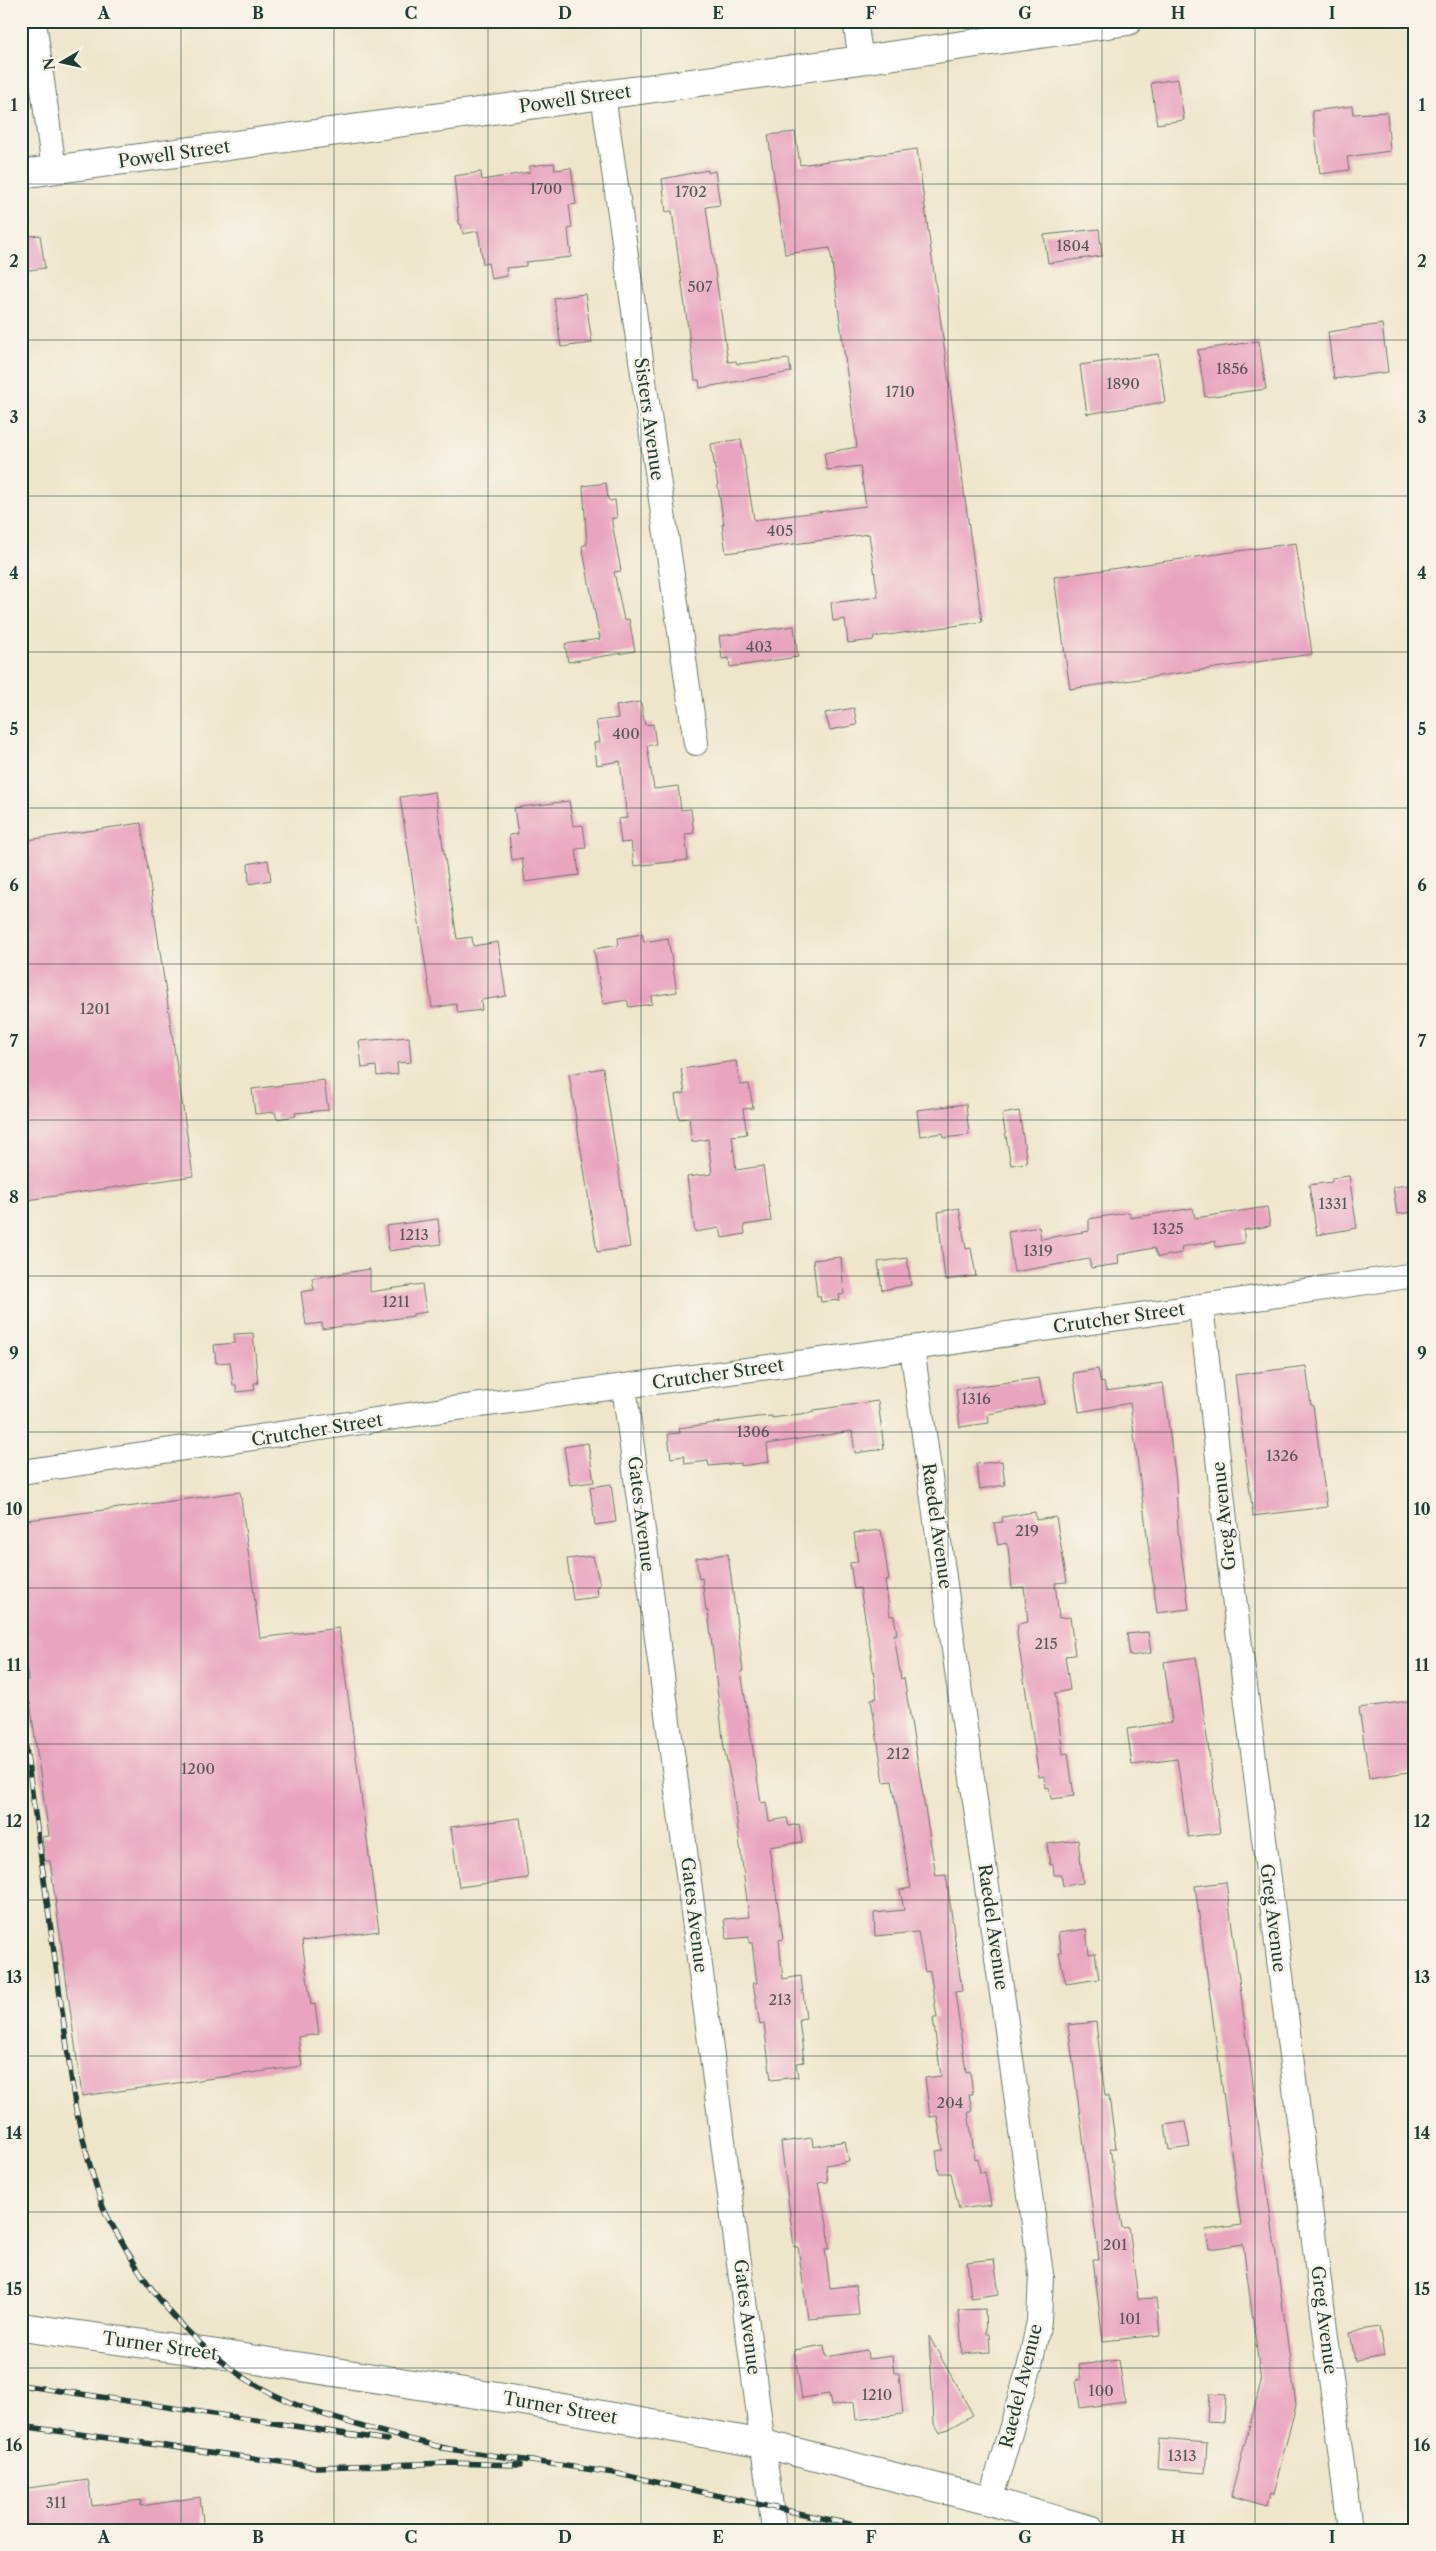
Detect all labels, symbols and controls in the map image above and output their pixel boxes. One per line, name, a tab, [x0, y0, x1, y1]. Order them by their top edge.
text: A	[97, 3, 111, 23]
text: B	[252, 3, 264, 23]
text: C	[405, 3, 417, 23]
text: D	[558, 3, 572, 23]
text: E	[712, 3, 724, 23]
text: F	[866, 3, 877, 23]
text: G	[1018, 3, 1032, 23]
text: H	[1171, 3, 1185, 23]
text: I	[1329, 3, 1336, 23]
north arrow	[38, 38, 88, 88]
text: N	[39, 57, 59, 71]
street label: Powell Street	[518, 80, 633, 118]
text: 1	[10, 95, 18, 115]
text: 1	[1418, 95, 1426, 115]
street label: Powell Street	[117, 135, 232, 173]
house number: 1700	[530, 179, 562, 198]
house number: 1702	[675, 182, 707, 201]
house number: 1804	[1056, 236, 1090, 255]
text: 2	[9, 251, 19, 271]
text: 2	[1417, 251, 1427, 271]
house number: 507	[687, 277, 713, 296]
street label: Sisters Avenue	[629, 356, 669, 482]
house number: 1856	[1216, 359, 1248, 378]
house number: 1890	[1106, 374, 1140, 393]
house number: 1710	[885, 382, 915, 401]
text: 3	[9, 407, 19, 427]
text: 3	[1417, 407, 1427, 427]
house number: 405	[767, 521, 793, 540]
text: 4	[9, 563, 19, 583]
text: 4	[1417, 563, 1427, 583]
house number: 403	[746, 637, 772, 656]
text: 5	[10, 719, 19, 739]
text: 5	[1418, 719, 1427, 739]
house number: 400	[612, 724, 640, 743]
text: 6	[9, 875, 19, 895]
text: 6	[1417, 875, 1427, 895]
house number: 1201	[80, 999, 111, 1018]
text: 7	[10, 1031, 19, 1051]
text: 7	[1418, 1031, 1427, 1051]
text: 8	[9, 1187, 19, 1207]
text: 8	[1417, 1187, 1427, 1207]
house number: 1331	[1318, 1194, 1348, 1213]
house number: 1325	[1152, 1219, 1184, 1238]
house number: 1213	[399, 1225, 429, 1244]
house number: 1319	[1023, 1241, 1053, 1260]
house number: 1211	[382, 1292, 410, 1311]
street label: Crutcher Street	[1052, 1298, 1187, 1338]
text: 9	[9, 1343, 19, 1363]
text: 9	[1417, 1343, 1427, 1363]
street label: Crutcher Street	[651, 1354, 786, 1394]
house number: 1316	[961, 1389, 991, 1408]
street label: Crutcher Street	[250, 1409, 385, 1451]
house number: 1306	[737, 1422, 770, 1441]
house number: 1326	[1266, 1446, 1298, 1465]
street label: Gates Avenue	[623, 1455, 659, 1573]
street label: Greg Avenue	[1207, 1460, 1241, 1572]
street label: Raedel Avenue	[917, 1462, 957, 1590]
text: 10	[5, 1499, 23, 1519]
text: 10	[1413, 1499, 1431, 1519]
house number: 219	[1015, 1521, 1039, 1540]
house number: 215	[1034, 1634, 1058, 1653]
text: 11	[7, 1655, 22, 1675]
text: 11	[1415, 1655, 1430, 1675]
house number: 212	[886, 1744, 910, 1763]
house number: 1200	[181, 1759, 215, 1778]
text: 12	[6, 1811, 22, 1831]
text: 12	[1414, 1811, 1430, 1831]
street label: Gates Avenue	[676, 1856, 712, 1974]
street label: Greg Avenue	[1255, 1862, 1291, 1974]
street label: Raedel Avenue	[973, 1863, 1013, 1991]
text: 13	[6, 1967, 22, 1987]
text: 13	[1414, 1967, 1430, 1987]
house number: 213	[768, 1990, 792, 2009]
house number: 204	[937, 2093, 963, 2112]
text: 14	[6, 2123, 22, 2143]
text: 14	[1414, 2123, 1430, 2143]
house number: 201	[1103, 2235, 1128, 2254]
street label: Gates Avenue	[729, 2258, 765, 2376]
street label: Greg Avenue	[1306, 2264, 1342, 2376]
text: 15	[6, 2279, 22, 2299]
text: 15	[1414, 2279, 1430, 2299]
house number: 101	[1119, 2309, 1142, 2328]
street label: Raedel Avenue	[995, 2322, 1047, 2450]
street label: Turner Street	[101, 2327, 220, 2365]
house number: 100	[1088, 2381, 1114, 2400]
house number: 1210	[862, 2385, 892, 2404]
street label: Turner Street	[501, 2387, 620, 2429]
text: 16	[6, 2435, 23, 2455]
text: 16	[1414, 2435, 1431, 2455]
house number: 1313	[1167, 2446, 1197, 2465]
house number: 311	[46, 2493, 67, 2512]
text: A	[97, 2527, 111, 2547]
text: B	[252, 2527, 264, 2547]
text: C	[405, 2527, 417, 2547]
text: D	[558, 2527, 572, 2547]
text: E	[712, 2527, 724, 2547]
text: F	[866, 2527, 877, 2547]
text: G	[1018, 2527, 1032, 2547]
text: H	[1171, 2527, 1185, 2547]
text: I	[1329, 2527, 1336, 2547]

